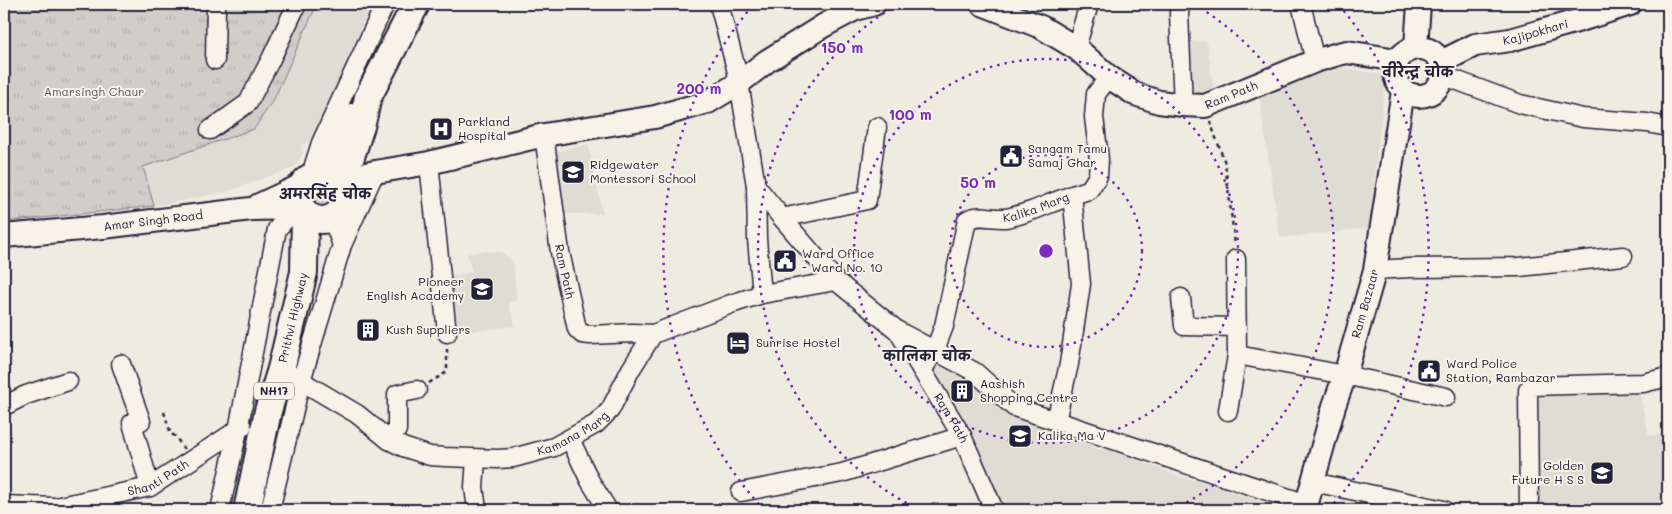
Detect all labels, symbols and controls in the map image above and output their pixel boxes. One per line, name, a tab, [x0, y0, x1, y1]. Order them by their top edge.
street label: Kajipokhari	[1502, 15, 1570, 48]
text: 150 m	[821, 37, 863, 57]
district label: वीरेन्द्र चोक	[1380, 61, 1455, 81]
street label: Ram Path	[1202, 76, 1260, 112]
text: 200 m	[677, 78, 722, 98]
park label: Amarsingh Chaur	[44, 83, 144, 99]
text: 100 m	[888, 104, 932, 124]
place label: Parkland Hospital	[458, 113, 510, 143]
hospital icon: Parkland Hospital	[428, 116, 454, 142]
place label: Sangam Tamu Samaj Ghar	[1028, 140, 1107, 170]
public building icon: Sangam Tamu Samaj Ghar	[998, 143, 1024, 169]
place label: Ridgewater Montessori School	[590, 156, 696, 186]
school or university icon: Ridgewater Montessori School	[560, 159, 586, 185]
text: 50 m	[960, 172, 996, 192]
district label: अमरसिंह चोक	[279, 182, 373, 203]
street label: Kalika Marg	[1002, 188, 1071, 225]
street label: Amar Singh Road	[103, 206, 204, 234]
centre of rings	[1037, 242, 1055, 260]
street label: Ram Path	[552, 243, 579, 300]
place label: Ward Office - Ward No. 10	[802, 245, 883, 275]
public building icon: Ward Office - Ward No. 10	[772, 248, 798, 274]
street label: Ram Bazaar	[1347, 267, 1382, 340]
street label: Prithvi Highway	[274, 271, 311, 364]
place label: Pioneer English Academy	[367, 273, 464, 303]
school or university icon: Pioneer English Academy	[469, 276, 495, 302]
building icon: Kush Suppliers	[355, 317, 381, 343]
place label: Kush Suppliers	[386, 321, 471, 337]
hotel icon: Sunrise Hostel	[725, 330, 751, 356]
place label: Sunrise Hostel	[756, 334, 840, 350]
district label: कालिका चोक	[881, 345, 972, 365]
place label: Ward Police Station, Rambazar	[1446, 355, 1556, 385]
public building icon: Ward Police Station, Rambazar	[1416, 358, 1442, 384]
place label: Aashish Shopping Centre	[980, 375, 1078, 405]
building icon: Aashish Shopping Centre	[949, 378, 975, 404]
road number: NH17	[254, 382, 294, 400]
street label: Ram Path	[931, 390, 973, 445]
street label: Kamana Marg	[535, 407, 611, 458]
school or university icon: Kalika Ma V	[1007, 423, 1033, 449]
place label: Kalika Ma V	[1038, 427, 1106, 443]
street label: Shanti Path	[126, 455, 191, 499]
place label: Golden Future H S S	[1512, 457, 1584, 487]
school or university icon: Golden Future H S S	[1589, 460, 1615, 486]

